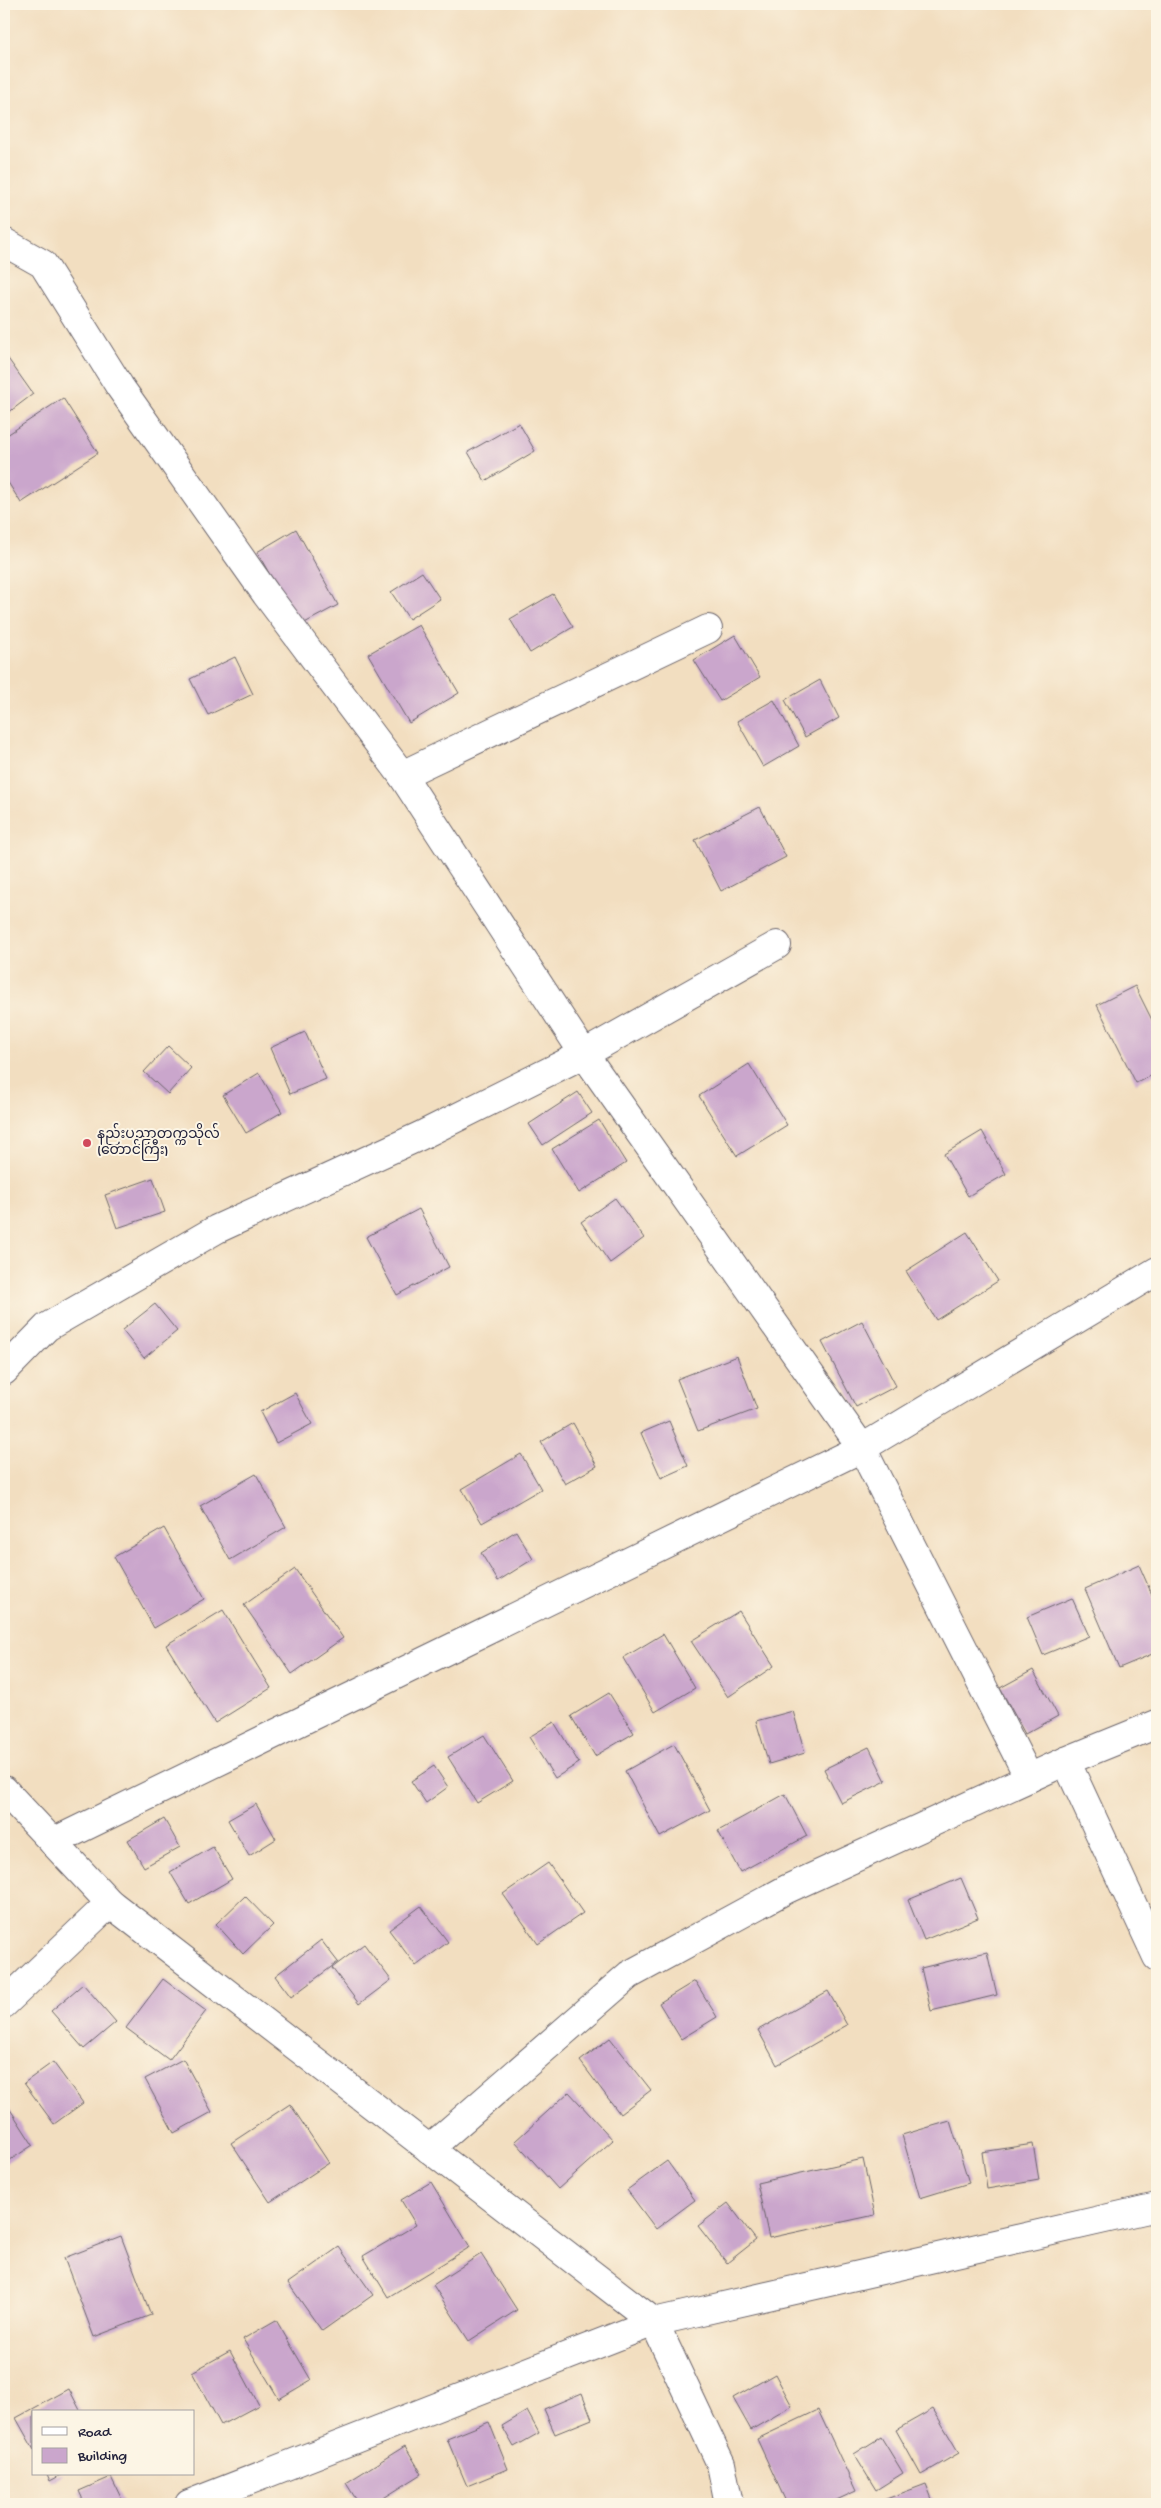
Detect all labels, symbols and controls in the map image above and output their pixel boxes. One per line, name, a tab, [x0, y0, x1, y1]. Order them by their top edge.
place label: နည်းပညာတက္ကသိုလ် (တောင်ကြီး)	[97, 1123, 220, 1161]
marker: နည်းပညာတက္ကသိုလ် (တောင်ကြီး)	[81, 1137, 93, 1149]
legend	[32, 2410, 195, 2476]
text: Road	[78, 2424, 112, 2442]
text: Building	[77, 2448, 127, 2466]

